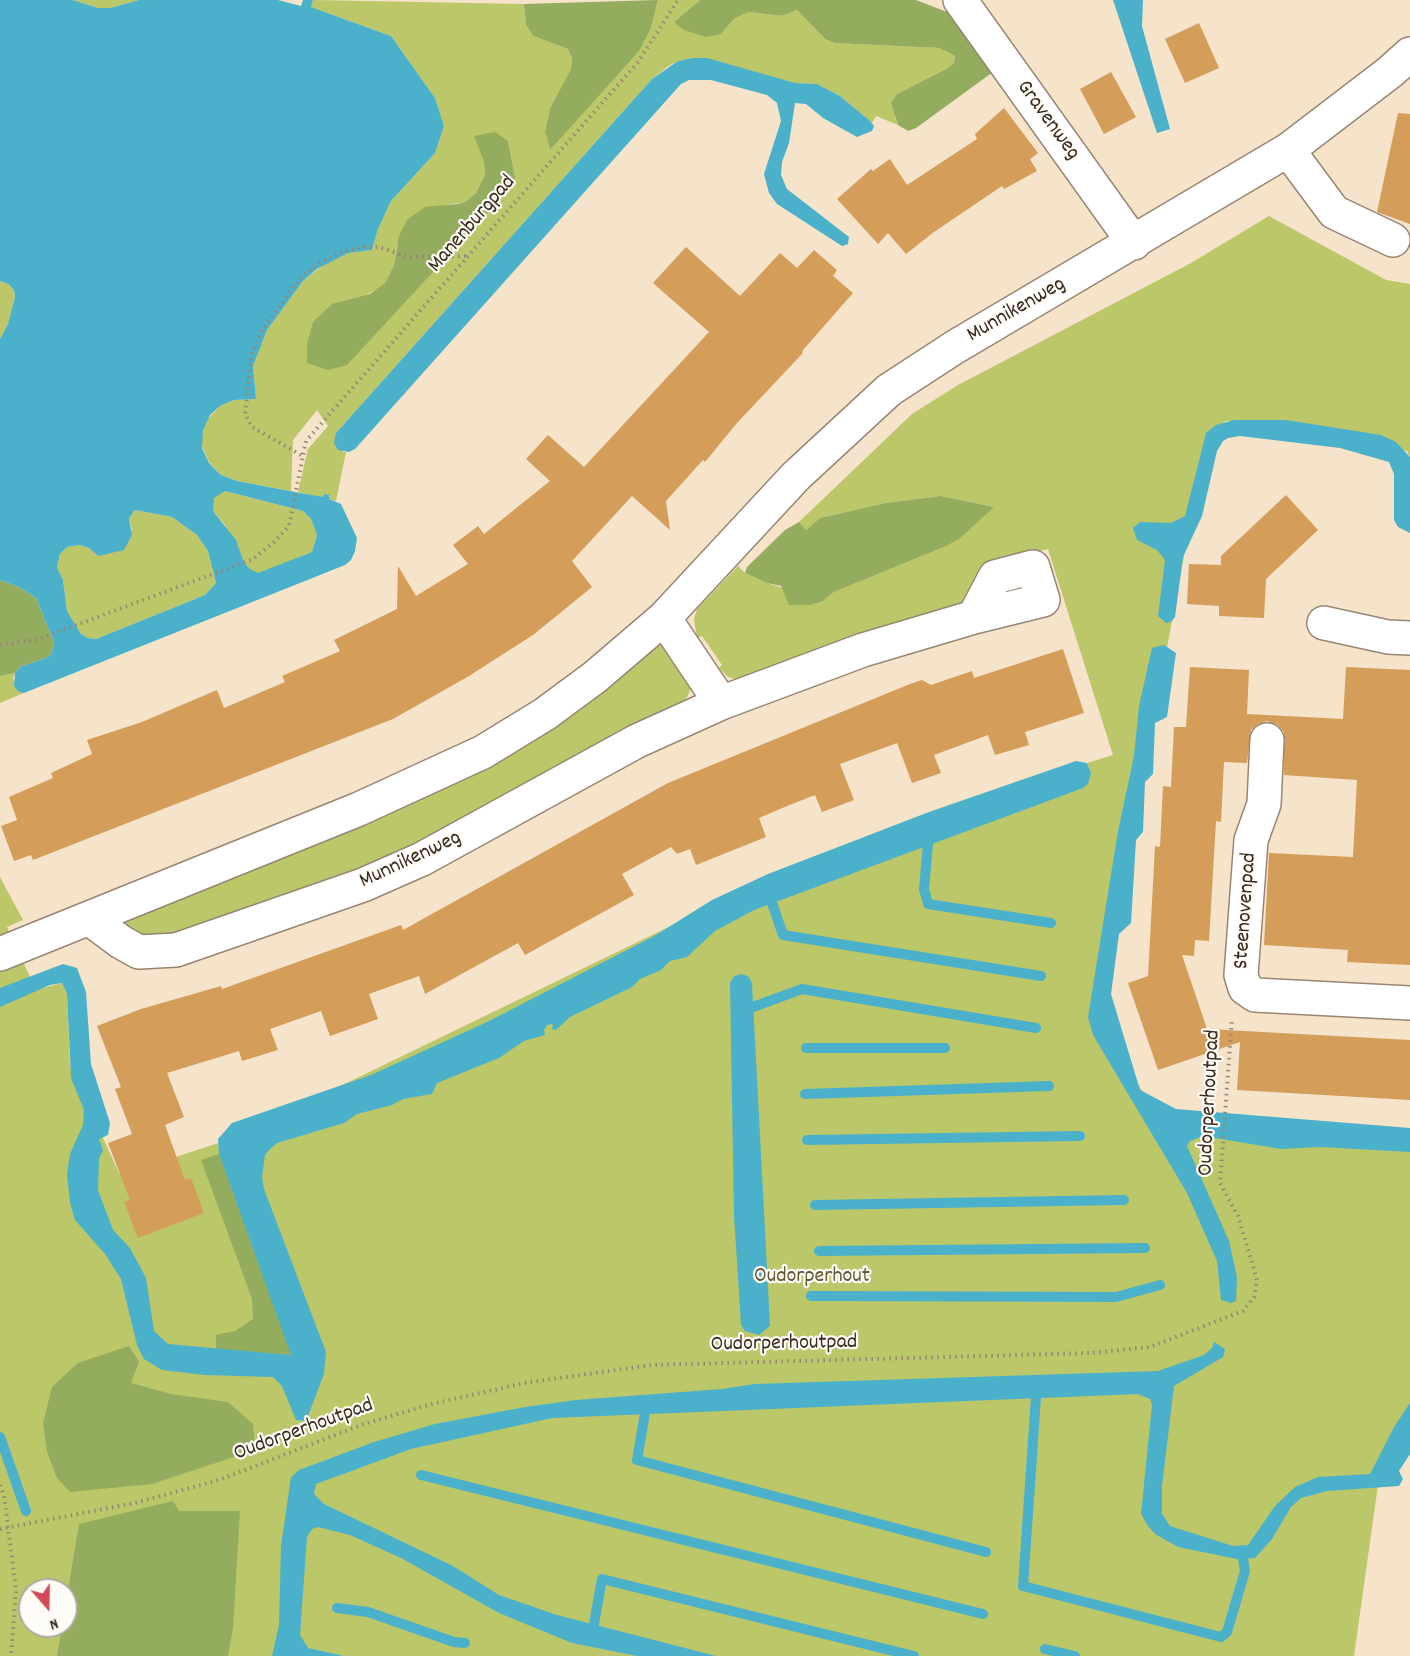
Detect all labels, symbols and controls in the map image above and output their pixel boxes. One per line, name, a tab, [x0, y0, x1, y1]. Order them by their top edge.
street label: Gravenweg	[1009, 76, 1085, 166]
street label: Manenburgpad	[423, 171, 523, 279]
street label: Munnikenweg	[963, 272, 1071, 350]
street label: Munnikenweg	[356, 826, 466, 896]
street label: Steenovenpad	[1230, 852, 1264, 970]
street label: Oudorperhoutpad	[1194, 1029, 1228, 1177]
park label: Oudorperhout	[754, 1265, 870, 1291]
street label: Oudorperhoutpad	[710, 1331, 858, 1359]
street label: Oudorperhoutpad	[231, 1394, 377, 1468]
north arrow	[18, 1578, 78, 1638]
text: N	[46, 1611, 61, 1636]

